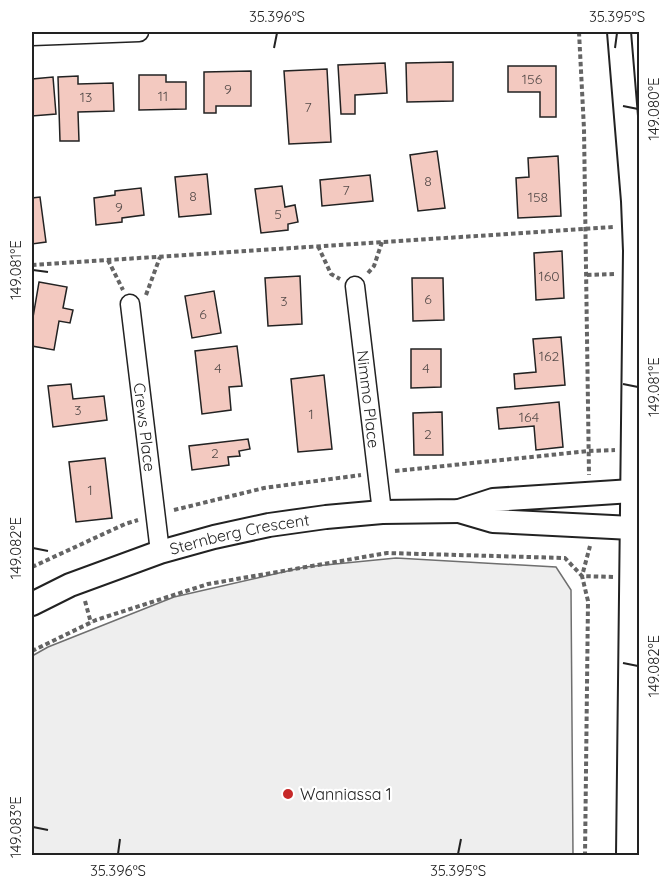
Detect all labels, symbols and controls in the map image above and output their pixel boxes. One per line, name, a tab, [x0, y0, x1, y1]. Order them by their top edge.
text: 35.396°S	[249, 7, 305, 26]
text: 35.395°S	[589, 7, 645, 26]
house number: 156	[522, 70, 543, 88]
text: 149.080°E	[644, 78, 663, 140]
house number: 9	[224, 80, 232, 98]
house number: 11	[158, 87, 168, 105]
house number: 13	[80, 88, 92, 106]
house number: 7	[304, 98, 312, 116]
house number: 8	[424, 172, 432, 190]
house number: 7	[342, 181, 350, 199]
house number: 8	[189, 187, 197, 205]
house number: 158	[528, 188, 548, 206]
house number: 9	[115, 198, 123, 216]
house number: 5	[274, 205, 282, 223]
text: 149.081°E	[6, 240, 25, 300]
house number: 160	[538, 267, 560, 285]
house number: 6	[424, 290, 432, 308]
house number: 3	[280, 292, 288, 310]
house number: 6	[199, 305, 207, 323]
house number: 162	[539, 347, 559, 365]
street label: Nimmo Place	[353, 349, 384, 449]
text: 149.081°E	[644, 357, 663, 417]
house number: 4	[214, 359, 222, 377]
house number: 4	[422, 359, 430, 377]
street label: Crews Place	[130, 382, 160, 473]
house number: 3	[74, 401, 82, 419]
house number: 1	[308, 405, 314, 423]
house number: 164	[519, 408, 539, 426]
house number: 2	[424, 425, 432, 443]
house number: 2	[211, 444, 219, 462]
house number: 1	[87, 481, 93, 499]
street label: Sternberg Crescent	[167, 509, 311, 559]
text: 149.082°E	[6, 517, 25, 579]
text: 149.082°E	[644, 635, 663, 697]
place label: Wanniassa 1	[300, 784, 392, 804]
marker: Wanniassa 1	[281, 787, 295, 801]
text: 149.083°E	[6, 796, 25, 858]
text: 35.396°S	[90, 861, 146, 880]
text: 35.395°S	[430, 861, 486, 880]

